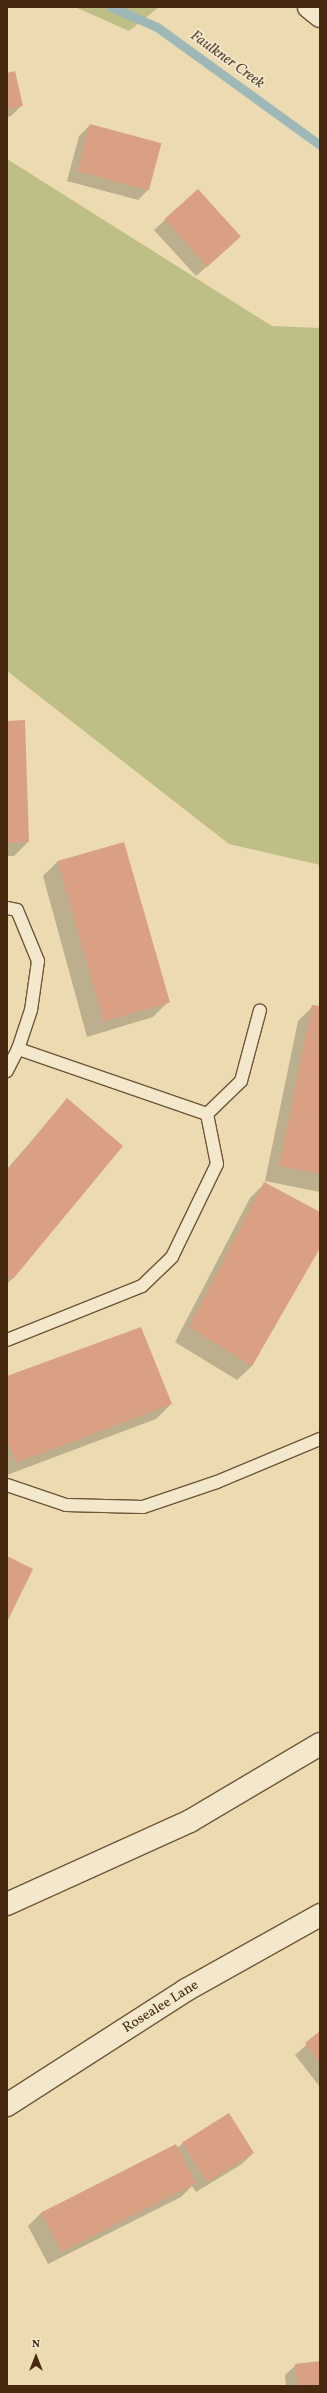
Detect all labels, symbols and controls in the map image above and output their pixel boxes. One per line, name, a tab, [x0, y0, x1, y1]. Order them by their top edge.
water label: Faulkner Creek	[186, 27, 268, 93]
street label: Rosealee Lane	[120, 1977, 202, 2037]
north arrow	[16, 2337, 56, 2377]
text: N	[32, 2337, 40, 2352]

